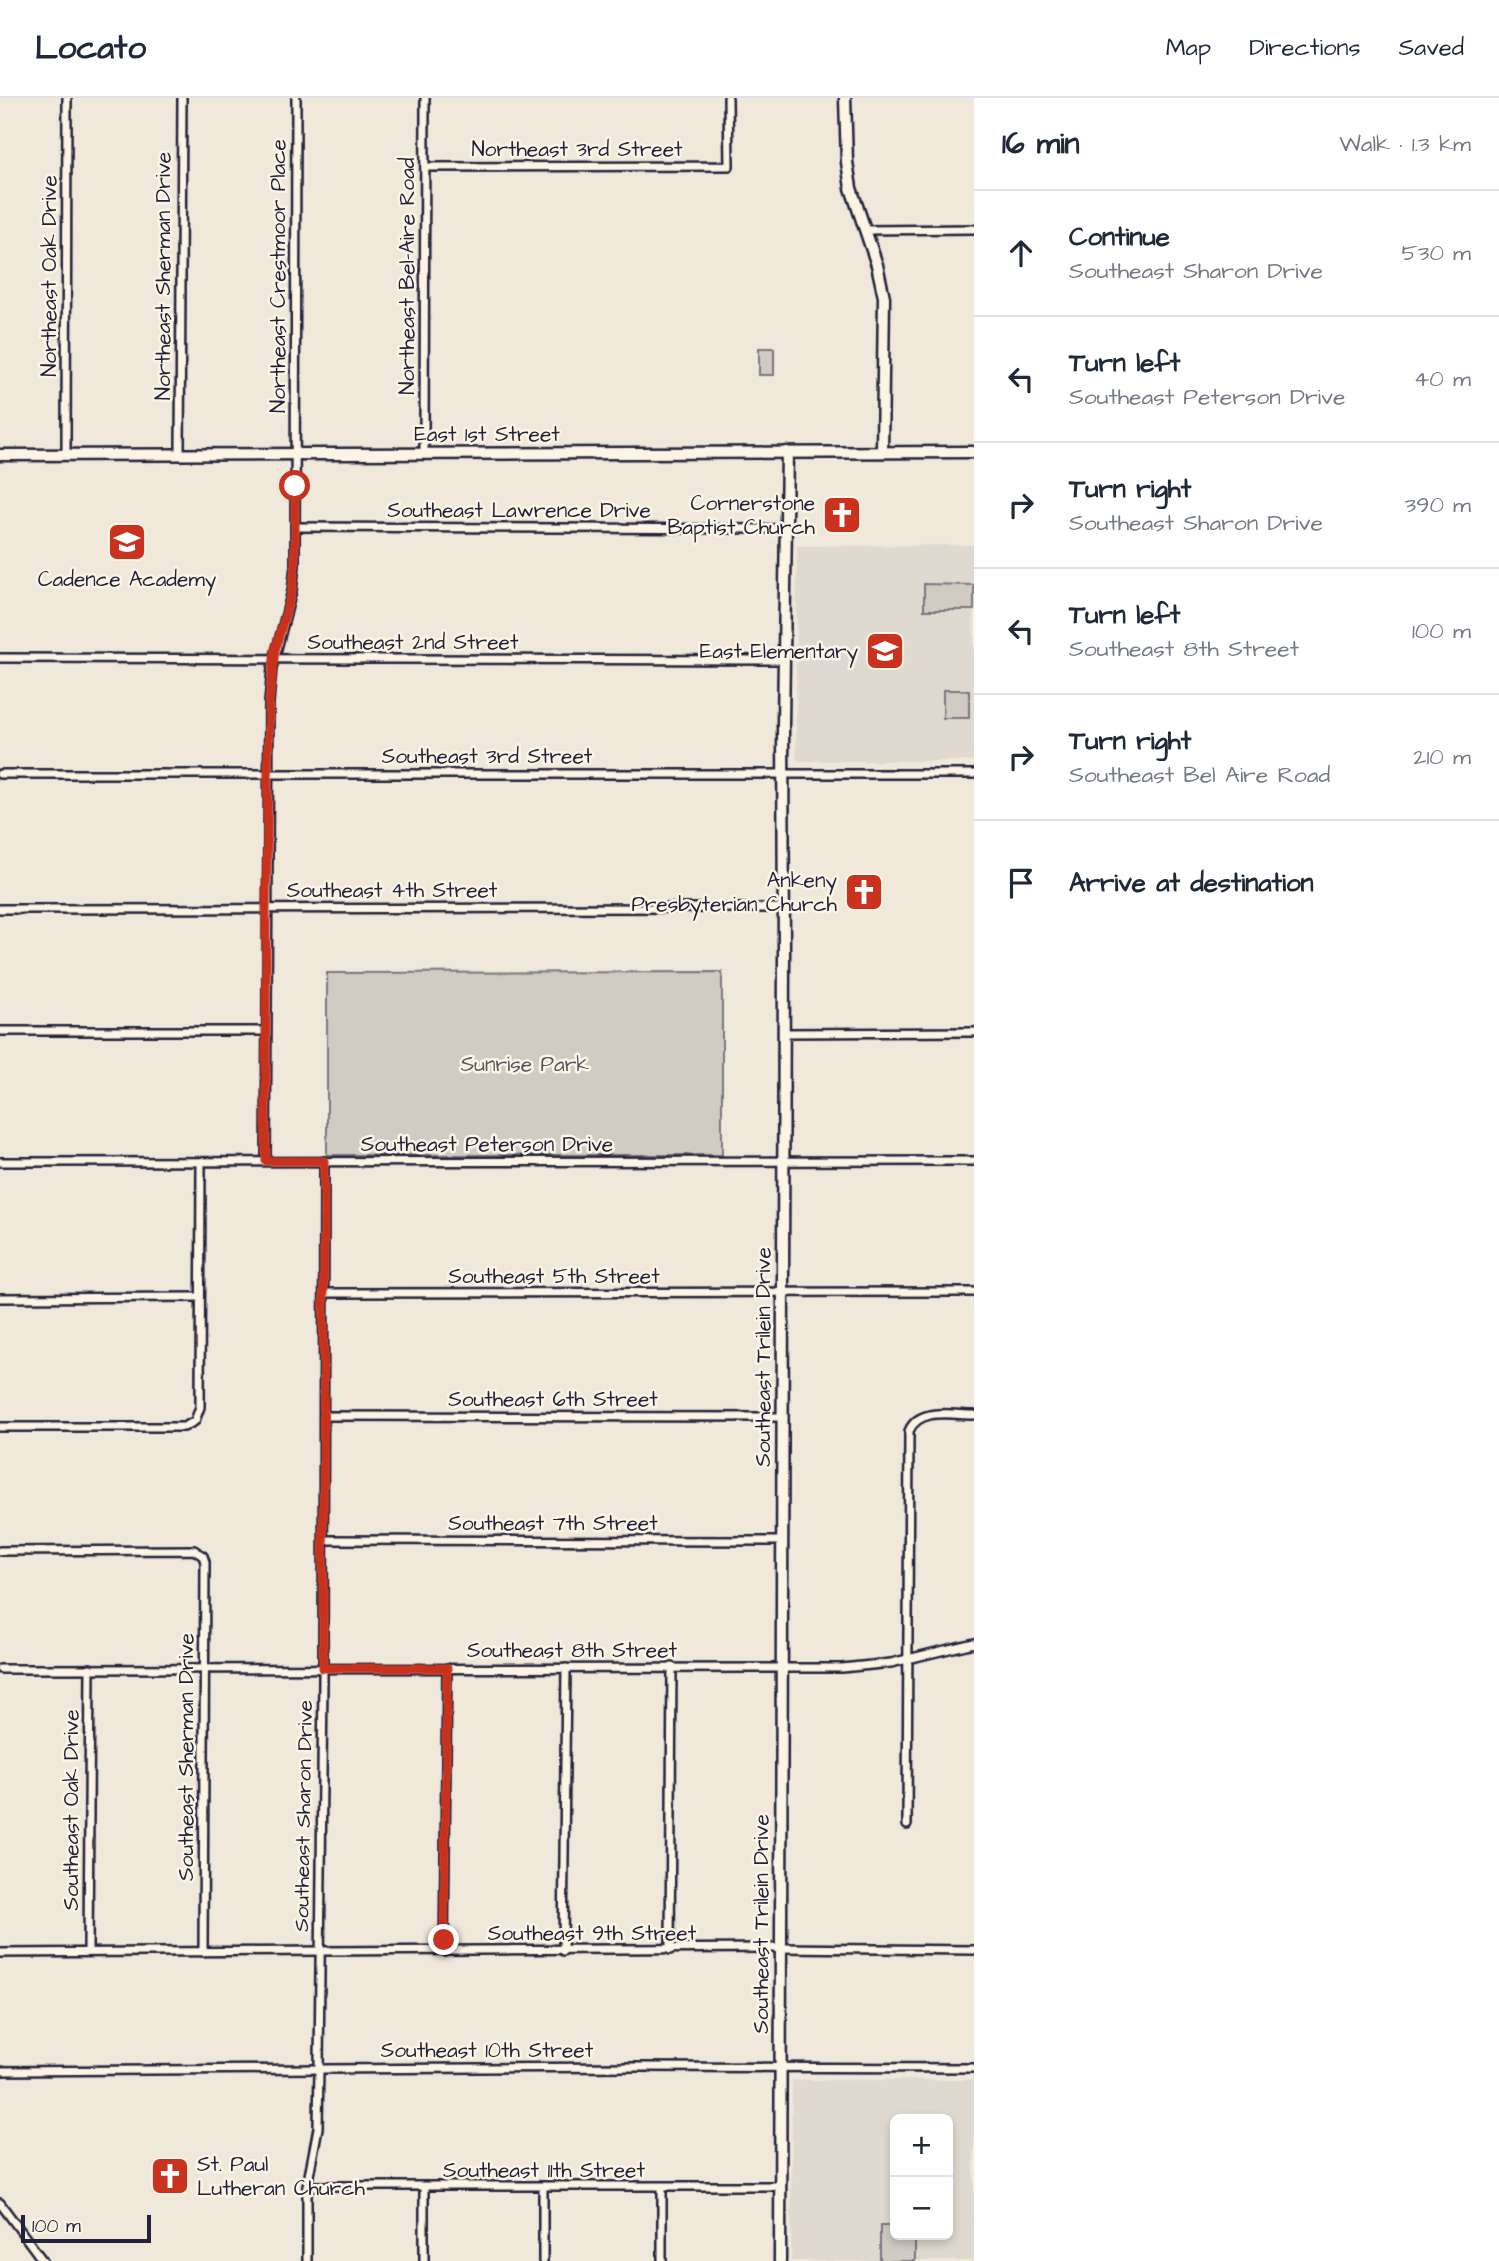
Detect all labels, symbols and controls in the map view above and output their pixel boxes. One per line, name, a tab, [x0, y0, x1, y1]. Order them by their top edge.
text: Locato	[35, 25, 146, 71]
text: Map	[1166, 31, 1211, 65]
text: Directions	[1249, 31, 1361, 65]
text: Saved	[1399, 31, 1464, 65]
text: 16 min	[1002, 123, 1080, 165]
text: Walk · 1.3 km	[1339, 128, 1471, 160]
street label: Northeast 3rd Street	[471, 135, 683, 164]
street label: Northeast Crestmoor Place	[264, 139, 293, 413]
street label: Northeast Sherman Drive	[149, 152, 178, 400]
street label: Northeast Bel-Aire Road	[393, 157, 422, 395]
street label: Northeast Oak Drive	[35, 175, 64, 377]
text: Continue	[1069, 219, 1170, 255]
icon: ahead	[1002, 234, 1040, 272]
text: 530 m	[1401, 237, 1471, 269]
text: Southeast Sharon Drive	[1069, 255, 1323, 287]
text: Turn left	[1069, 345, 1180, 381]
icon: left	[1002, 360, 1040, 398]
text: 40 m	[1414, 363, 1471, 395]
text: Southeast Peterson Drive	[1069, 381, 1345, 413]
street label: East 1st Street	[414, 420, 560, 449]
route start	[279, 470, 310, 501]
text: Turn right	[1069, 471, 1191, 507]
icon: right	[1002, 486, 1040, 524]
place label: Cornerstone Baptist Church	[667, 489, 816, 543]
text: 390 m	[1405, 489, 1471, 521]
church icon: Cornerstone Baptist Church	[821, 494, 863, 536]
street label: Southeast Lawrence Drive	[387, 496, 651, 525]
text: Southeast Sharon Drive	[1069, 507, 1323, 539]
school or university icon: Cadence Academy	[106, 521, 148, 563]
place label: Cadence Academy	[38, 565, 217, 596]
text: Turn left	[1069, 597, 1180, 633]
icon: left	[1002, 612, 1040, 650]
text: 100 m	[1412, 615, 1471, 647]
street label: Southeast 2nd Street	[308, 628, 519, 657]
school or university icon: East Elementary	[864, 630, 906, 672]
text: Southeast 8th Street	[1069, 633, 1299, 665]
place label: East Elementary	[700, 637, 858, 668]
text: Turn right	[1069, 723, 1191, 759]
icon: right	[1002, 738, 1040, 776]
text: 210 m	[1413, 741, 1471, 773]
street label: Southeast 3rd Street	[382, 742, 593, 771]
text: Southeast Bel Aire Road	[1069, 759, 1330, 791]
icon: arrive	[1002, 864, 1040, 902]
text: Arrive at destination	[1069, 865, 1314, 901]
place label: Ankeny Presbyterian Church	[631, 866, 838, 921]
church icon: Ankeny Presbyterian Church	[843, 871, 885, 913]
street label: Southeast 4th Street	[287, 876, 498, 905]
park label: Sunrise Park	[461, 1050, 589, 1079]
street label: Southeast Peterson Drive	[361, 1130, 613, 1159]
street label: Southeast Trilein Drive	[749, 1247, 778, 1467]
street label: Southeast 5th Street	[448, 1262, 660, 1291]
street label: Southeast 6th Street	[448, 1385, 658, 1414]
street label: Southeast 7th Street	[448, 1509, 658, 1538]
street label: Southeast Sherman Drive	[172, 1633, 201, 1881]
street label: Southeast 8th Street	[467, 1636, 678, 1665]
street label: Southeast Sharon Drive	[287, 1700, 320, 1932]
street label: Southeast Oak Drive	[57, 1709, 86, 1911]
street label: Southeast Trilein Drive	[747, 1814, 776, 2034]
street label: Southeast 9th Street	[488, 1919, 697, 1948]
route end	[428, 1924, 459, 1955]
street label: Southeast 10th Street	[381, 2036, 594, 2065]
map controls	[890, 2114, 953, 2240]
button: +	[890, 2114, 953, 2177]
place label: St. Paul Lutheran Church	[197, 2150, 365, 2203]
church icon: St. Paul Lutheran Church	[149, 2155, 191, 2197]
street label: Southeast 11th Street	[443, 2156, 645, 2185]
button: −	[890, 2177, 953, 2240]
scale bar	[21, 2212, 150, 2244]
text: 100 m	[32, 2213, 81, 2240]

